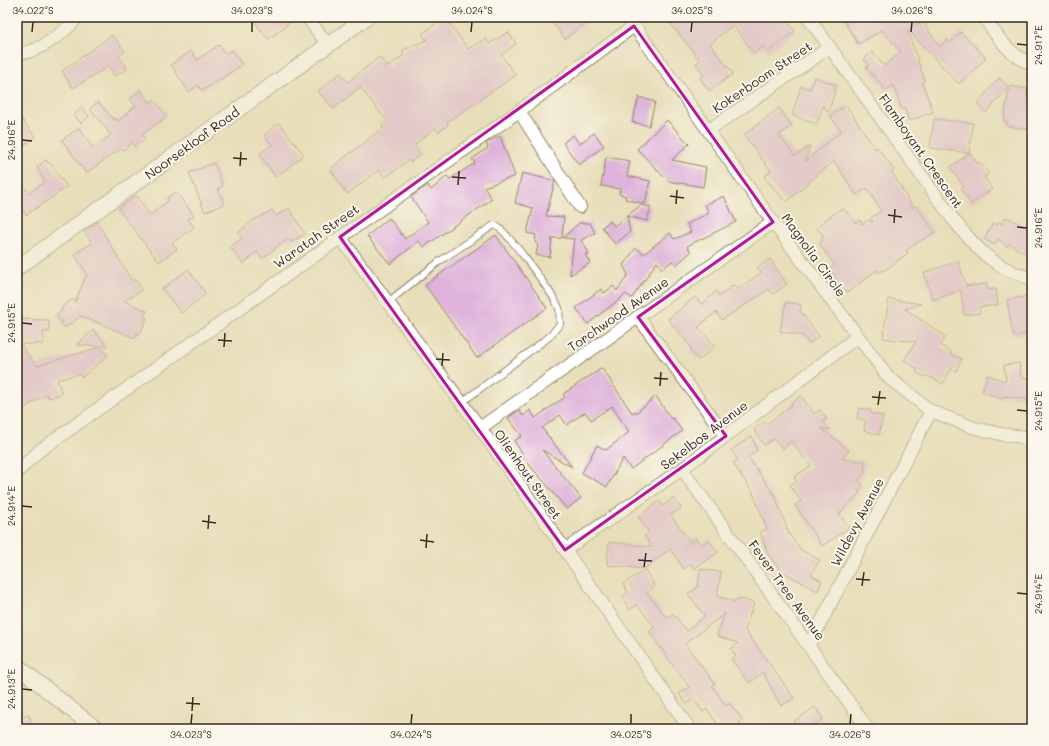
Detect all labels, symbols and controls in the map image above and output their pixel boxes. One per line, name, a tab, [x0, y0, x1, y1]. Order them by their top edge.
text: 34.022°S	[12, 3, 54, 17]
text: 34.023°S	[231, 3, 273, 17]
text: 34.024°S	[451, 3, 493, 17]
text: 34.025°S	[671, 3, 713, 17]
text: 34.026°S	[891, 3, 933, 17]
text: 24.917°E	[1031, 25, 1045, 65]
street label: Kokerboom Street	[709, 37, 815, 116]
street label: Flamboyant Crescent	[876, 90, 967, 211]
street label: Noorsekloof Road	[141, 102, 242, 183]
text: 24.916°E	[4, 120, 18, 160]
street label: Waratah Street	[270, 200, 362, 271]
text: 24.916°E	[1031, 208, 1045, 248]
street label: Magnolia Circle	[778, 210, 850, 300]
street label: Torchwood Avenue	[564, 272, 671, 355]
text: 24.915°E	[4, 303, 18, 343]
text: 24.915°E	[1031, 391, 1045, 431]
street label: Sekelbos Avenue	[657, 396, 751, 473]
street label: Olienhout Street	[491, 425, 566, 522]
street label: Wildevy Avenue	[826, 475, 887, 569]
text: 24.914°E	[4, 486, 18, 526]
street label: Fever Tree Avenue	[745, 536, 830, 643]
text: 24.914°E	[1031, 574, 1045, 614]
text: 24.913°E	[4, 669, 18, 709]
text: 34.023°S	[170, 727, 212, 741]
text: 34.024°S	[390, 727, 432, 741]
text: 34.025°S	[610, 727, 652, 741]
text: 34.026°S	[829, 727, 871, 741]

